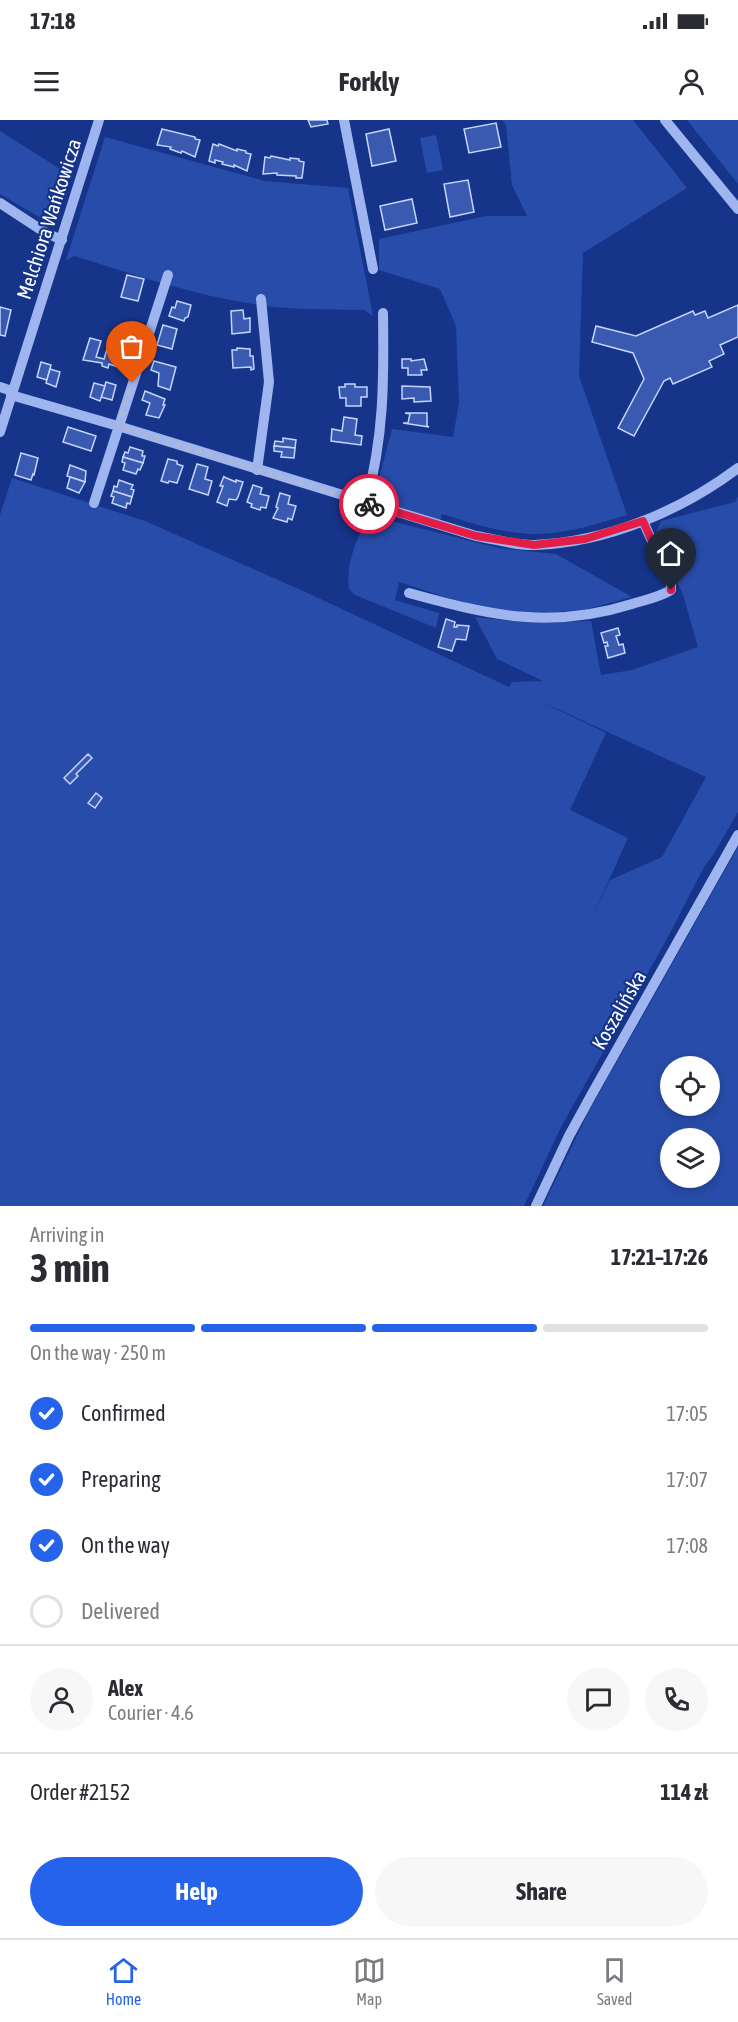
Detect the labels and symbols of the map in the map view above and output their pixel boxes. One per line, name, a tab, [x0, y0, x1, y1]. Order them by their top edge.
street label: Melchiora Wańkowicza	[12, 136, 85, 302]
pin	[106, 321, 157, 383]
courier	[339, 474, 399, 534]
pin	[645, 528, 696, 590]
street label: Koszalińska	[587, 966, 650, 1053]

